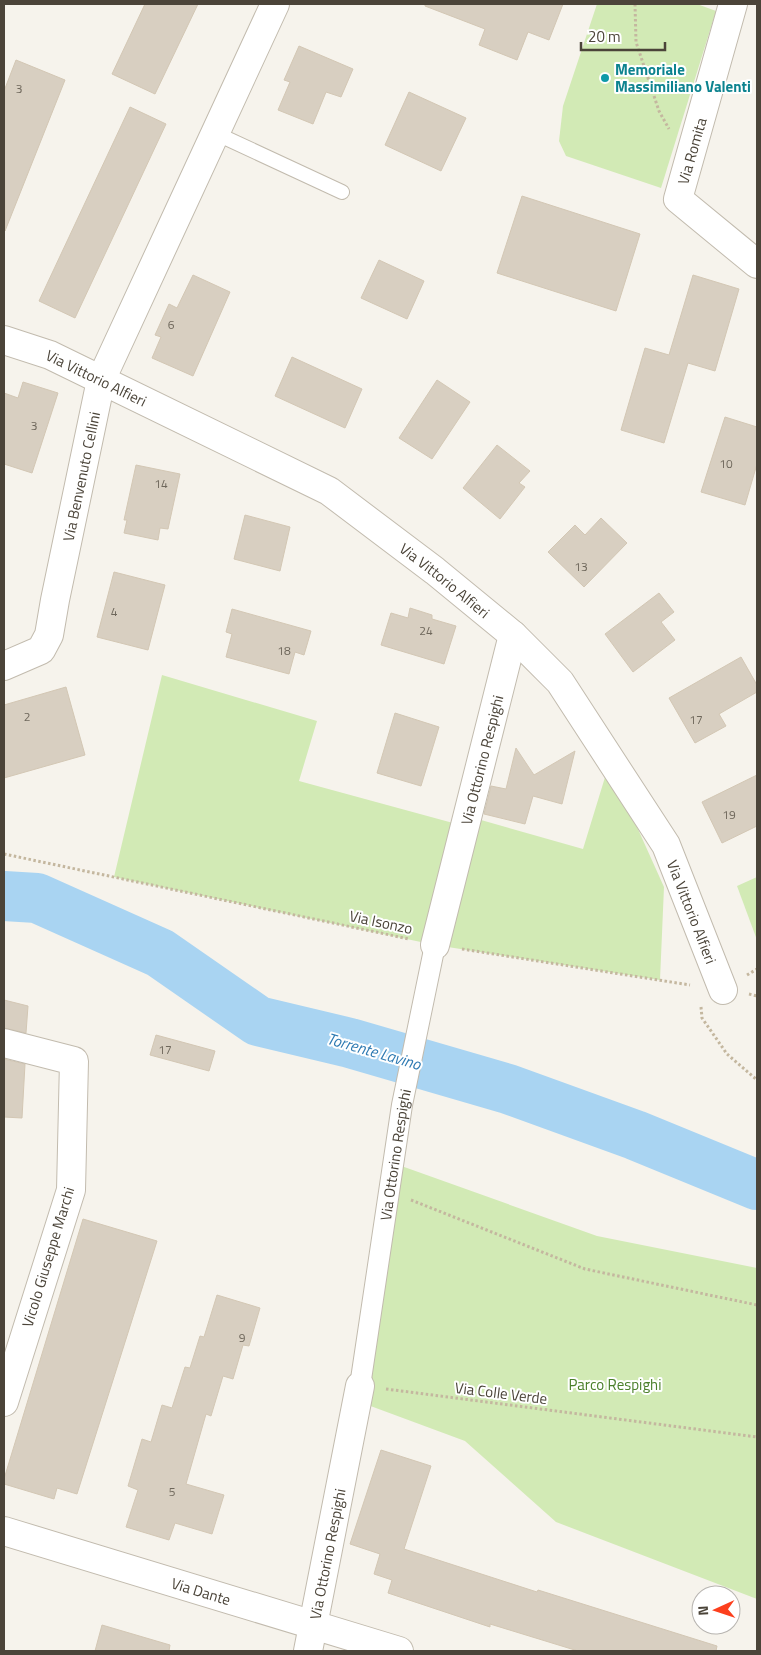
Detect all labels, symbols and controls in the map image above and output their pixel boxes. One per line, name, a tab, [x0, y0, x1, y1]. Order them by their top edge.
scale bar	[581, 20, 665, 52]
text: 20 m	[588, 25, 621, 48]
place label: Memoriale Massimiliano Valenti	[615, 58, 751, 98]
marker: Memoriale Massimiliano Valenti	[599, 72, 611, 84]
house number: 3	[16, 79, 22, 98]
street label: Via Romita	[672, 114, 713, 187]
house number: 6	[168, 315, 175, 334]
street label: Via Vittorio Alfieri	[42, 343, 151, 412]
street label: Via Benvenuto Cellini	[56, 410, 106, 543]
house number: 3	[31, 416, 37, 435]
house number: 10	[719, 454, 733, 473]
house number: 14	[154, 474, 168, 493]
street label: Via Vittorio Alfieri	[395, 537, 495, 623]
house number: 13	[574, 557, 588, 576]
house number: 4	[111, 602, 118, 621]
house number: 24	[419, 621, 433, 640]
house number: 18	[277, 641, 291, 660]
street label: Via Ottorino Respighi	[454, 692, 509, 827]
house number: 2	[24, 707, 30, 726]
house number: 17	[689, 710, 703, 729]
house number: 19	[722, 805, 736, 824]
street label: Via Vittorio Alfieri	[661, 856, 723, 967]
street label: Via Isonzo	[347, 904, 415, 940]
water label: Torrente Lavino	[324, 1026, 425, 1076]
house number: 17	[158, 1040, 172, 1059]
street label: Via Ottorino Respighi	[373, 1087, 417, 1222]
street label: Vicolo Giuseppe Marchi	[16, 1184, 80, 1330]
house number: 9	[239, 1328, 246, 1347]
park label: Parco Respighi	[569, 1373, 661, 1396]
street label: Via Colle Verde	[453, 1376, 549, 1410]
house number: 5	[169, 1482, 176, 1501]
street label: Via Ottorino Respighi	[303, 1486, 351, 1621]
street label: Via Dante	[169, 1571, 234, 1611]
north arrow	[691, 1585, 741, 1635]
text: N	[692, 1605, 713, 1616]

